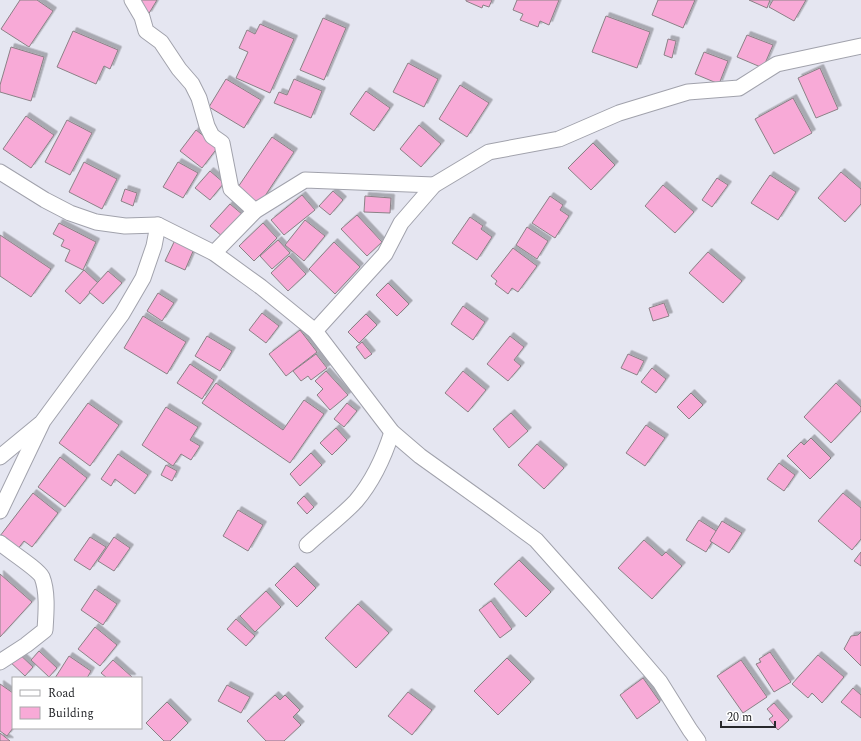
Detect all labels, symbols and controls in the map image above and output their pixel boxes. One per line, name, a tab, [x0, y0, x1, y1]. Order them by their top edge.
legend	[12, 677, 142, 729]
text: Road	[48, 684, 75, 703]
scale bar	[721, 703, 775, 729]
text: Building	[48, 704, 94, 723]
text: 20 m	[727, 708, 752, 727]

